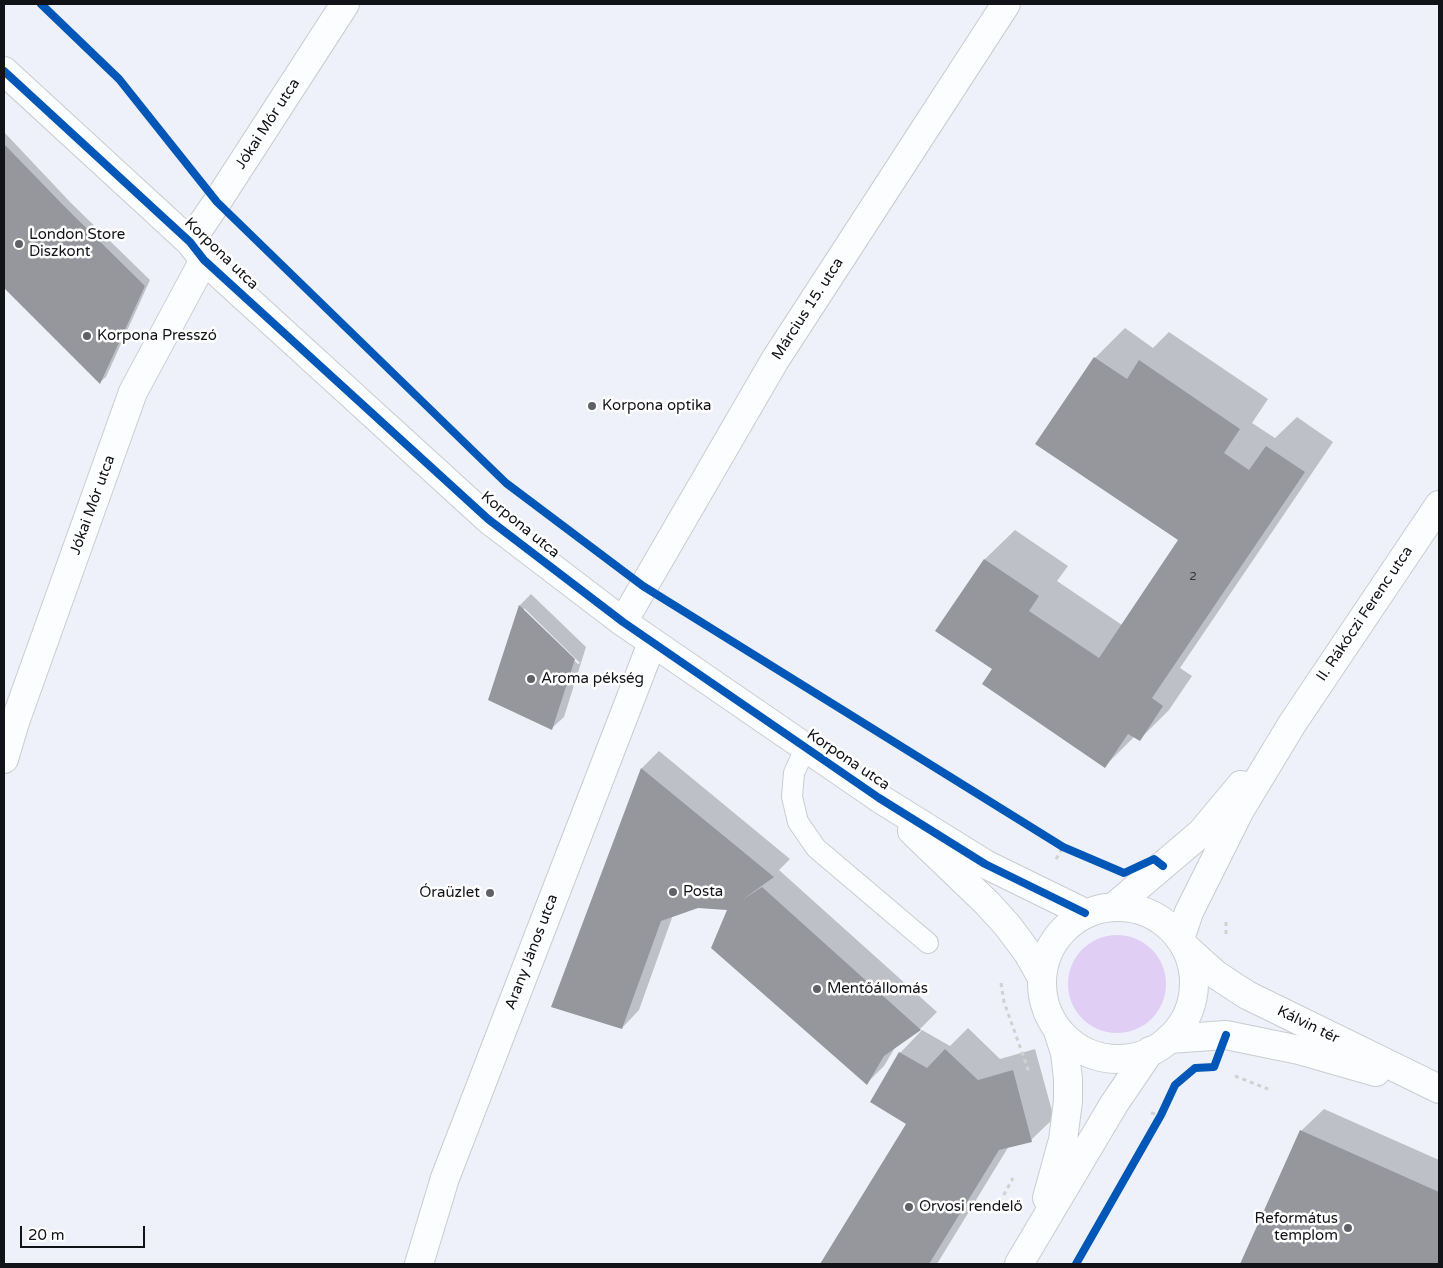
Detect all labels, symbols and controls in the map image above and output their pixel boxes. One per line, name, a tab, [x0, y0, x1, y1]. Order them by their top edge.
street label: Jókai Mór utca	[232, 75, 304, 173]
street label: Korpona utca	[180, 214, 262, 294]
place label: London Store Diszkont	[29, 226, 125, 261]
marker: London Store Diszkont	[13, 238, 25, 250]
street label: Március 15. utca	[768, 255, 848, 363]
place label: Korpona Presszó	[97, 327, 217, 345]
marker: Korpona Presszó	[81, 330, 93, 342]
place label: Korpona optika	[602, 397, 711, 415]
marker: Korpona optika	[586, 400, 598, 412]
street label: Jókai Mór utca	[67, 453, 119, 557]
street label: Korpona utca	[477, 488, 563, 562]
street label: II. Rákóczi Ferenc utca	[1313, 543, 1417, 685]
house number: 2	[1189, 570, 1197, 584]
place label: Aroma pékség	[541, 670, 644, 688]
marker: Aroma pékség	[525, 673, 537, 685]
street label: Korpona utca	[803, 726, 893, 794]
place label: Posta	[683, 883, 723, 901]
place label: Óraüzlet	[419, 884, 480, 902]
marker: Posta	[667, 886, 679, 898]
marker: Óraüzlet	[484, 887, 496, 899]
street label: Arany János utca	[502, 892, 562, 1012]
place label: Mentőállomás	[827, 980, 928, 998]
marker: Mentőállomás	[811, 983, 823, 995]
street label: Kálvin tér	[1274, 1002, 1342, 1048]
place label: Orvosi rendelő	[919, 1198, 1023, 1216]
marker: Orvosi rendelő	[903, 1201, 915, 1213]
place label: Református templom	[1255, 1210, 1338, 1245]
scale bar	[22, 1216, 148, 1248]
marker: Református templom	[1342, 1222, 1354, 1234]
text: 20 m	[28, 1226, 65, 1244]

